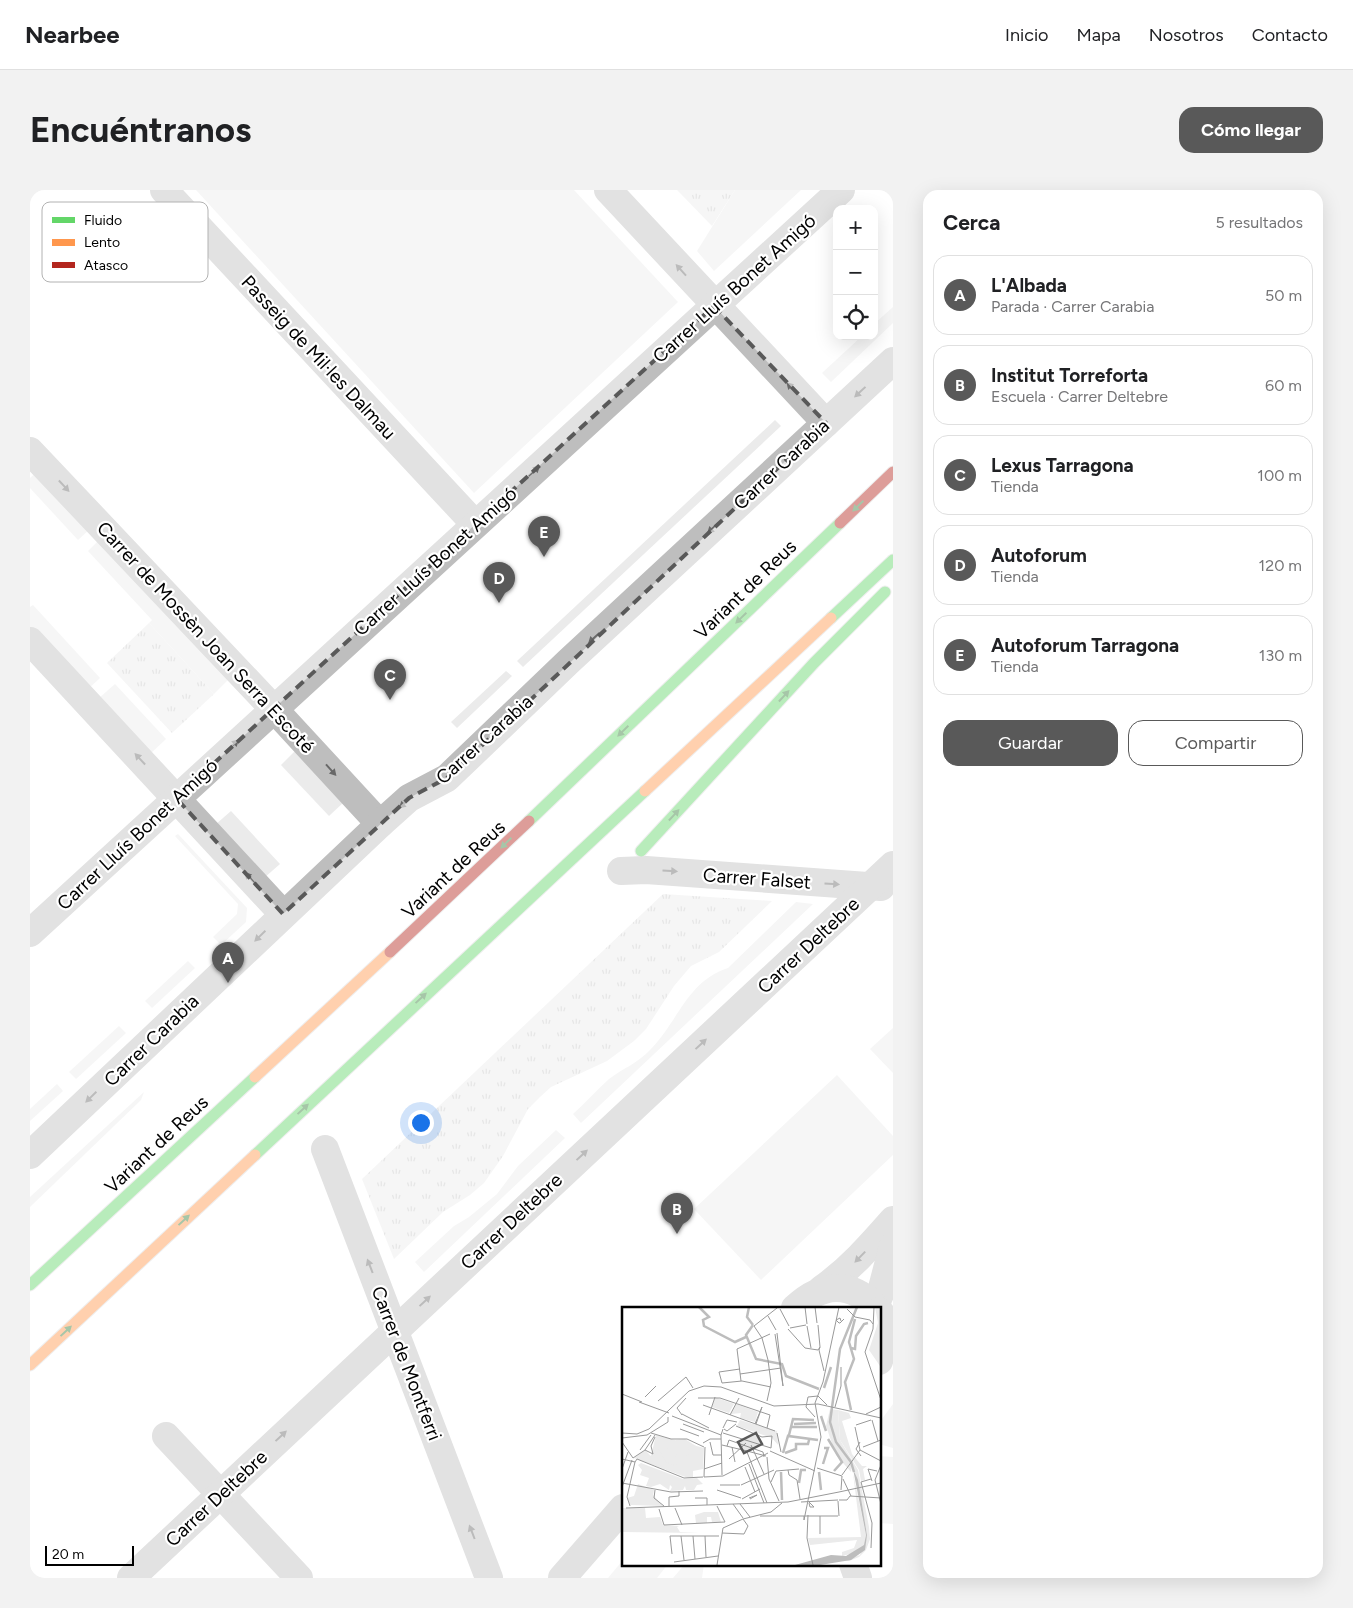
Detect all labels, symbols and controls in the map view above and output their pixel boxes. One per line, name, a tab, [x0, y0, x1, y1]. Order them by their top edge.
text: Nearbee	[25, 20, 120, 49]
text: Inicio	[1005, 24, 1049, 46]
text: Mapa	[1077, 24, 1121, 46]
text: Nosotros	[1149, 24, 1224, 46]
text: Contacto	[1252, 24, 1328, 46]
button: Cómo llegar	[1179, 107, 1323, 153]
text: Encuéntranos	[30, 109, 251, 151]
legend	[42, 202, 208, 282]
map controls	[833, 205, 878, 340]
button: +	[833, 205, 878, 250]
street label: Carrer Lluís Bonet Amigó	[648, 209, 821, 368]
text: Cerca	[943, 210, 1000, 235]
text: Fluido	[84, 212, 122, 229]
text: 5 resultados	[1216, 213, 1303, 232]
text: Lento	[84, 234, 120, 251]
button: −	[833, 250, 878, 295]
text: Atasco	[84, 257, 128, 274]
one-way arrow	[675, 264, 687, 276]
street label: Passeig de Mil·les Dalmau	[237, 271, 401, 444]
text: L'Albada	[991, 274, 1067, 297]
text: A	[954, 286, 966, 305]
text: 50 m	[1265, 286, 1302, 305]
button: locate	[833, 295, 878, 340]
text: Parada · Carrer Carabia	[991, 297, 1154, 316]
text: Institut Torreforta	[991, 364, 1148, 387]
text: B	[955, 376, 965, 395]
text: 60 m	[1265, 376, 1302, 395]
one-way arrow	[787, 382, 799, 394]
one-way arrow	[854, 386, 866, 398]
text: Escuela · Carrer Deltebre	[991, 387, 1168, 406]
street label: Carrer Carabia	[729, 414, 834, 515]
text: Lexus Tarragona	[991, 454, 1134, 477]
one-way arrow	[528, 465, 540, 477]
text: C	[954, 466, 966, 485]
text: 100 m	[1257, 466, 1302, 485]
text: Tienda	[991, 477, 1039, 496]
one-way arrow	[58, 480, 70, 492]
street label: Carrer Lluís Bonet Amigó	[349, 482, 522, 641]
one-way arrow	[852, 500, 864, 512]
pin: E	[528, 516, 560, 557]
street label: Carrer de Mossèn Joan Serra Escoté	[92, 517, 319, 758]
one-way arrow	[707, 522, 720, 533]
street label: Variant de Reus	[690, 535, 801, 644]
text: Autoforum	[991, 544, 1087, 567]
text: D	[954, 556, 966, 575]
text: 120 m	[1259, 556, 1302, 575]
pin: D	[483, 562, 515, 603]
text: Tienda	[991, 567, 1039, 586]
one-way arrow	[735, 612, 747, 624]
one-way arrow	[588, 632, 600, 644]
text: Autoforum Tarragona	[991, 634, 1179, 657]
text: E	[955, 646, 965, 665]
text: 130 m	[1259, 646, 1302, 665]
text: Tienda	[991, 657, 1039, 676]
pin: C	[374, 659, 406, 700]
street label: Carrer Carabia	[431, 690, 538, 789]
one-way arrow	[778, 690, 790, 702]
button: Guardar	[943, 720, 1118, 766]
button: Compartir	[1128, 720, 1303, 766]
one-way arrow	[618, 725, 630, 737]
one-way arrow	[226, 739, 238, 751]
one-way arrow	[134, 753, 146, 765]
street label: Carrer Lluís Bonet Amigó	[52, 754, 223, 915]
one-way arrow	[325, 764, 337, 776]
one-way arrow	[398, 797, 411, 808]
one-way arrow	[668, 810, 680, 822]
street label: Variant de Reus	[397, 816, 510, 923]
one-way arrow	[500, 837, 512, 849]
street label: Carrer Falset	[702, 863, 812, 894]
one-way arrow	[662, 868, 678, 876]
one-way arrow	[244, 872, 256, 884]
one-way arrow	[824, 880, 840, 888]
street label: Carrer Deltebre	[753, 892, 864, 998]
one-way arrow	[254, 930, 266, 942]
pin: A	[212, 942, 244, 983]
street label: Carrer Carabia	[99, 990, 203, 1091]
one-way arrow	[415, 992, 427, 1004]
one-way arrow	[695, 1038, 707, 1050]
one-way arrow	[86, 1091, 98, 1103]
street label: Variant de Reus	[100, 1091, 213, 1198]
one-way arrow	[296, 1103, 308, 1115]
your location	[408, 1110, 434, 1136]
one-way arrow	[576, 1149, 588, 1161]
street label: Carrer Deltebre	[456, 1168, 567, 1274]
pin: B	[661, 1193, 693, 1234]
one-way arrow	[178, 1214, 190, 1226]
one-way arrow	[854, 1250, 866, 1262]
one-way arrow	[366, 1258, 374, 1273]
street label: Carrer de Montferri	[367, 1283, 447, 1444]
one-way arrow	[418, 1295, 430, 1307]
inset map	[622, 1307, 881, 1566]
one-way arrow	[59, 1325, 71, 1337]
one-way arrow	[274, 1430, 286, 1442]
street label: Carrer Deltebre	[161, 1445, 272, 1551]
one-way arrow	[468, 1525, 475, 1540]
scale bar	[45, 1543, 134, 1566]
text: 20 m	[52, 1546, 84, 1563]

